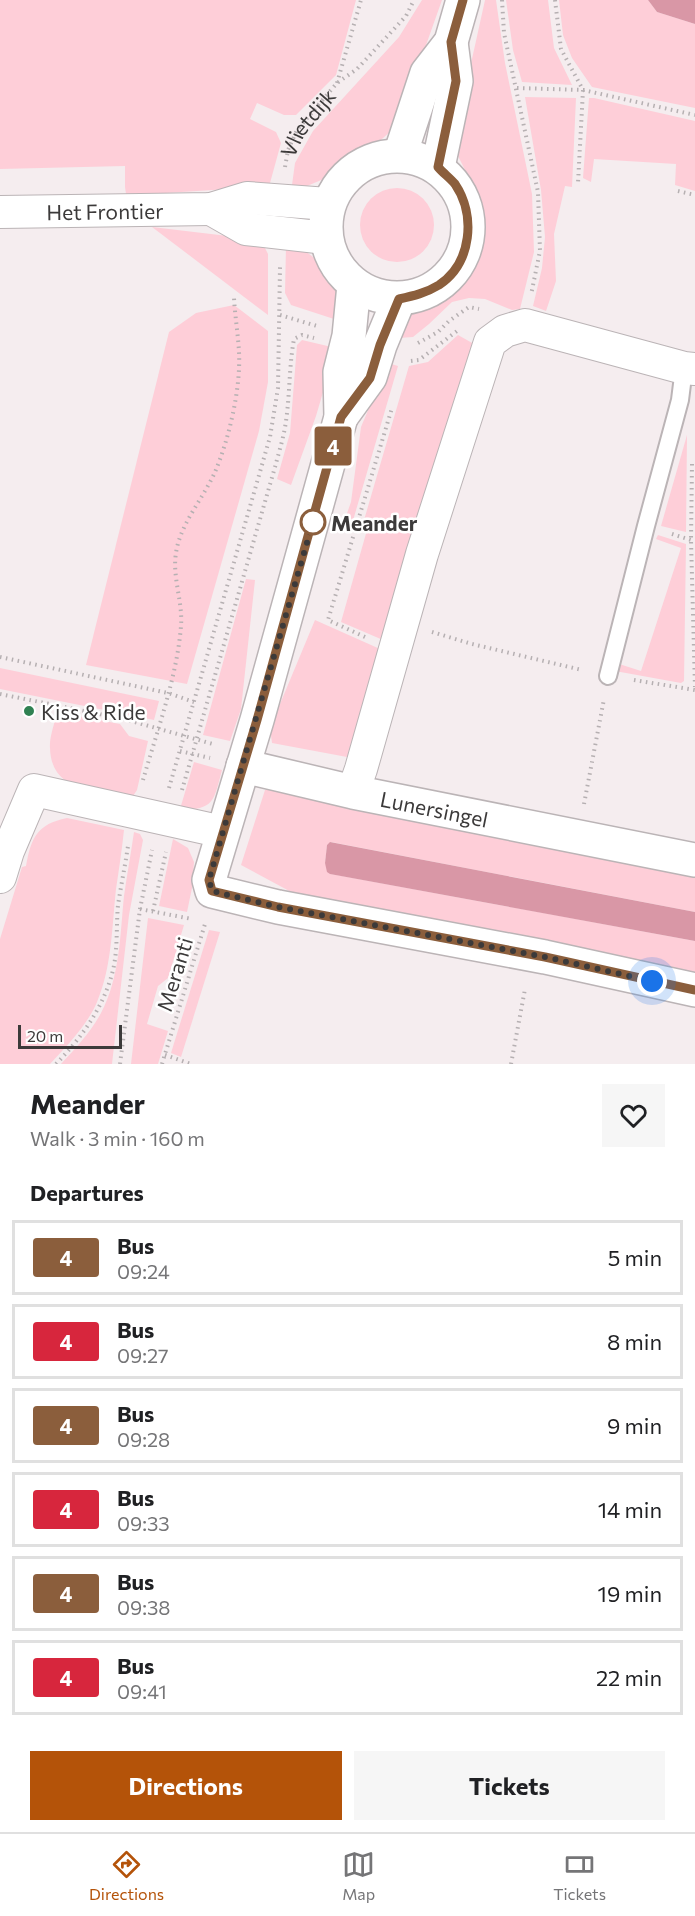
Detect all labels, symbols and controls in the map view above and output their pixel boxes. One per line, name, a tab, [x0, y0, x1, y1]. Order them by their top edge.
street label: Vlietdijk	[274, 83, 340, 160]
street label: Het Frontier	[46, 197, 164, 224]
line badge: 4	[314, 426, 352, 466]
text: 4	[327, 434, 339, 459]
marker: Meander	[300, 509, 326, 535]
place label: Meander	[331, 510, 418, 535]
place label: Kiss & Ride	[41, 699, 146, 724]
marker: Kiss & Ride	[22, 704, 36, 718]
street label: Lunersingel	[378, 785, 491, 831]
street label: Meranti	[151, 934, 197, 1014]
your location	[637, 966, 667, 996]
scale bar	[18, 1022, 122, 1050]
text: 20 m	[27, 1026, 63, 1045]
button: heart	[602, 1084, 665, 1147]
text: Meander	[30, 1086, 145, 1120]
text: Walk · 3 min · 160 m	[30, 1126, 205, 1150]
text: Departures	[30, 1179, 144, 1206]
text: Bus	[117, 1232, 154, 1259]
text: 5 min	[608, 1244, 662, 1271]
text: 4	[60, 1245, 72, 1270]
text: 09:24	[117, 1259, 170, 1283]
text: Bus	[117, 1316, 154, 1343]
text: 8 min	[607, 1328, 662, 1355]
text: 4	[60, 1329, 72, 1354]
text: 09:27	[117, 1343, 169, 1367]
text: Bus	[117, 1400, 154, 1427]
text: 9 min	[607, 1412, 662, 1439]
text: 4	[60, 1413, 72, 1438]
text: 09:28	[117, 1427, 170, 1451]
text: Bus	[117, 1484, 154, 1511]
text: 14 min	[598, 1496, 662, 1523]
text: 4	[60, 1497, 72, 1522]
text: 09:33	[117, 1511, 170, 1535]
text: Bus	[117, 1568, 154, 1595]
text: 19 min	[598, 1580, 662, 1607]
text: 4	[60, 1581, 72, 1606]
text: 09:38	[117, 1595, 170, 1619]
text: Bus	[117, 1652, 154, 1679]
text: 22 min	[596, 1664, 662, 1691]
text: 4	[60, 1665, 72, 1690]
text: 09:41	[117, 1679, 167, 1703]
button: Directions	[30, 1751, 342, 1820]
button: Tickets	[354, 1751, 665, 1820]
tab: Directions	[89, 1848, 164, 1903]
tab: Map	[342, 1848, 375, 1903]
tab: Tickets	[553, 1848, 606, 1903]

